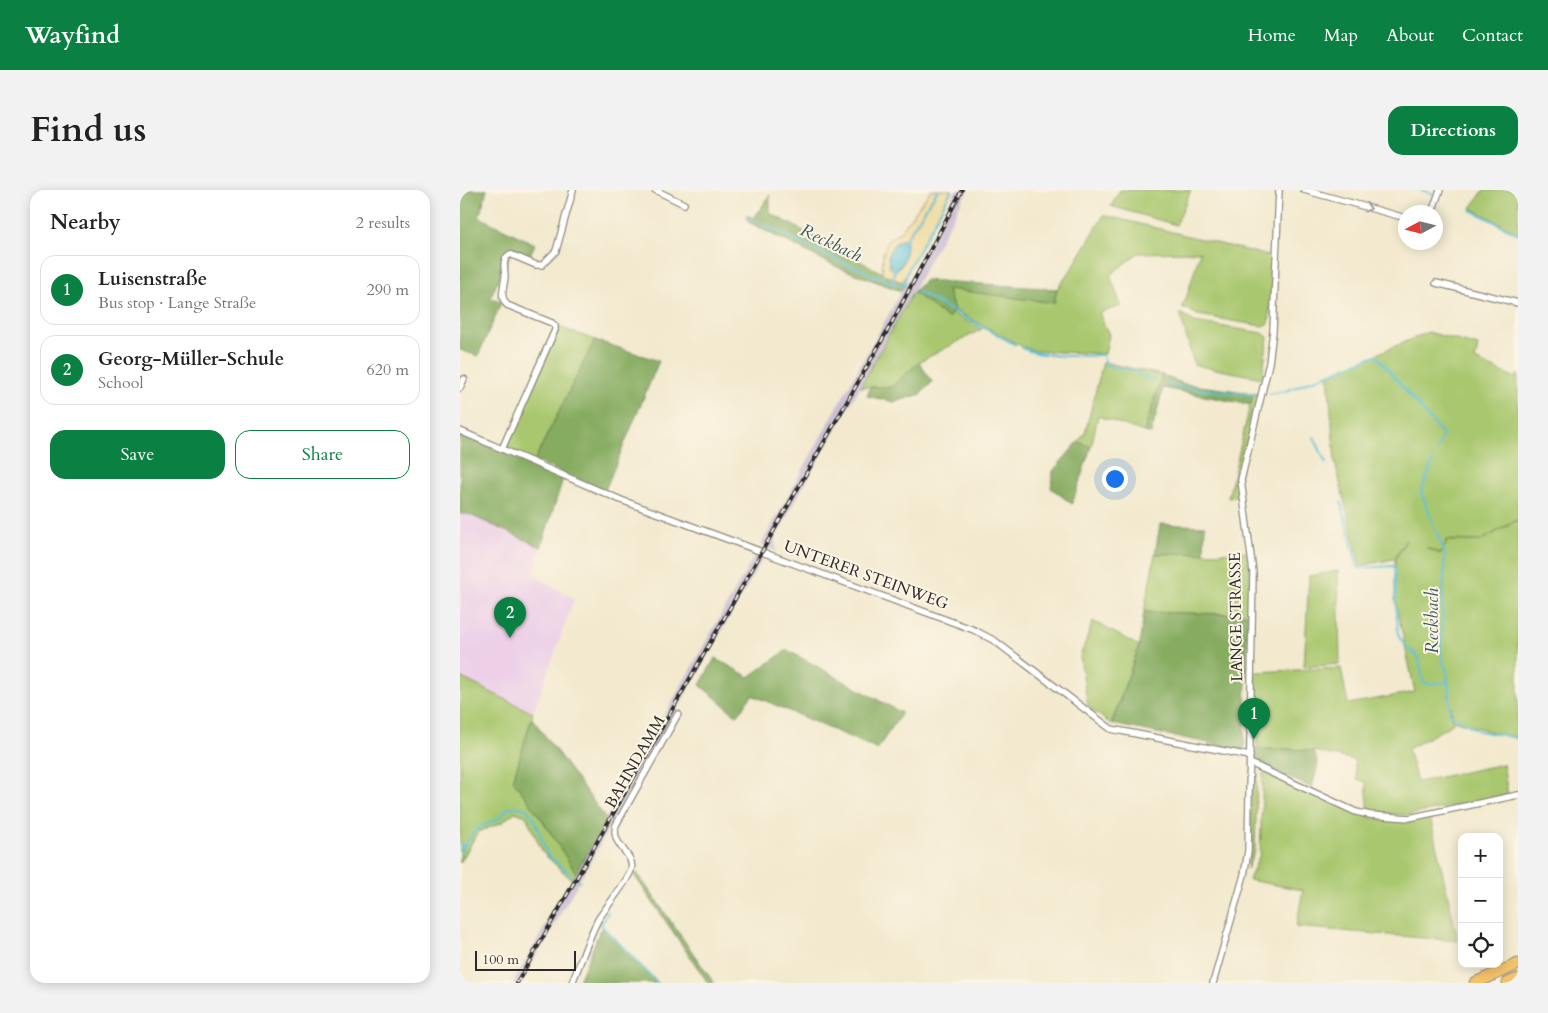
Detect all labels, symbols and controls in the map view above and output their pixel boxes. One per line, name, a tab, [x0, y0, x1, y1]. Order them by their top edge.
text: Wayfind	[25, 19, 120, 52]
text: Home	[1248, 23, 1296, 48]
text: Map	[1324, 23, 1358, 48]
text: About	[1386, 23, 1434, 48]
text: Contact	[1462, 23, 1523, 48]
text: Find us	[30, 106, 146, 154]
button: Directions	[1388, 106, 1518, 155]
one-way arrow	[1363, 202, 1372, 212]
north arrow	[1398, 205, 1443, 250]
text: Nearby	[50, 208, 121, 237]
text: 2 results	[356, 212, 410, 234]
water label: Reckbach	[796, 218, 866, 268]
text: Luisenstraße	[98, 266, 207, 292]
text: 1	[63, 279, 71, 301]
text: 290 m	[367, 279, 409, 301]
text: Bus stop · Lange Straße	[98, 292, 256, 314]
text: Georg-Müller-Schule	[98, 346, 284, 372]
text: 2	[63, 359, 71, 381]
text: 620 m	[367, 359, 409, 381]
text: School	[98, 372, 143, 394]
button: Save	[50, 430, 225, 479]
button: Share	[235, 430, 410, 479]
your location	[1102, 466, 1128, 492]
street label: UNTERER STEINWEG	[781, 535, 952, 615]
street label: LANGE STRASSE	[1224, 552, 1248, 682]
water label: Reckbach	[1420, 588, 1445, 654]
pin: 2	[494, 597, 526, 638]
pin: 1	[1238, 698, 1270, 739]
street label: BAHNDAMM	[600, 712, 670, 812]
map controls	[1458, 833, 1503, 968]
button: +	[1458, 833, 1503, 878]
button: −	[1458, 878, 1503, 923]
button: locate	[1458, 923, 1503, 968]
scale bar	[475, 948, 576, 971]
text: 100 m	[482, 950, 519, 969]

